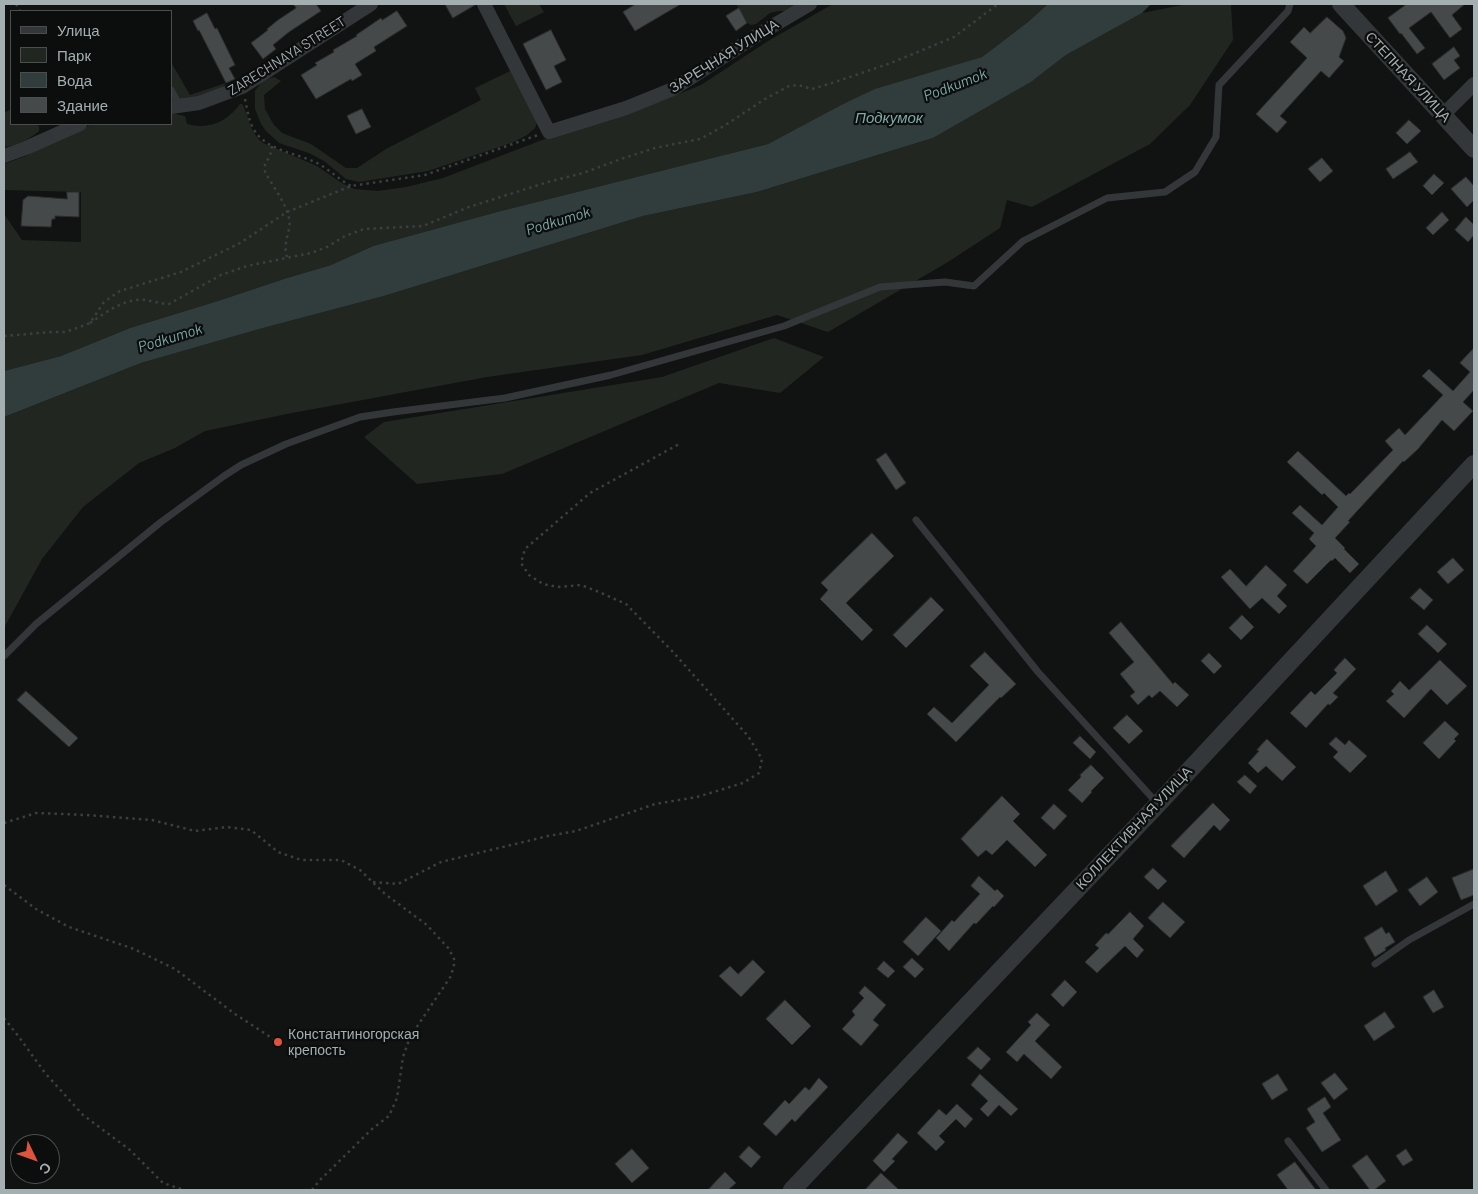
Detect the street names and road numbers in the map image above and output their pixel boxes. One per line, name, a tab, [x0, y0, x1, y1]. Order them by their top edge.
street label: ZARECHNAYA STREET	[225, 13, 349, 99]
street label: ЗАРЕЧНАЯ УЛИЦА	[666, 16, 782, 96]
street label: СТЕПНАЯ УЛИЦА	[1362, 28, 1454, 126]
street label: КОЛЛЕКТИВНАЯ УЛИЦА	[1073, 763, 1195, 893]

